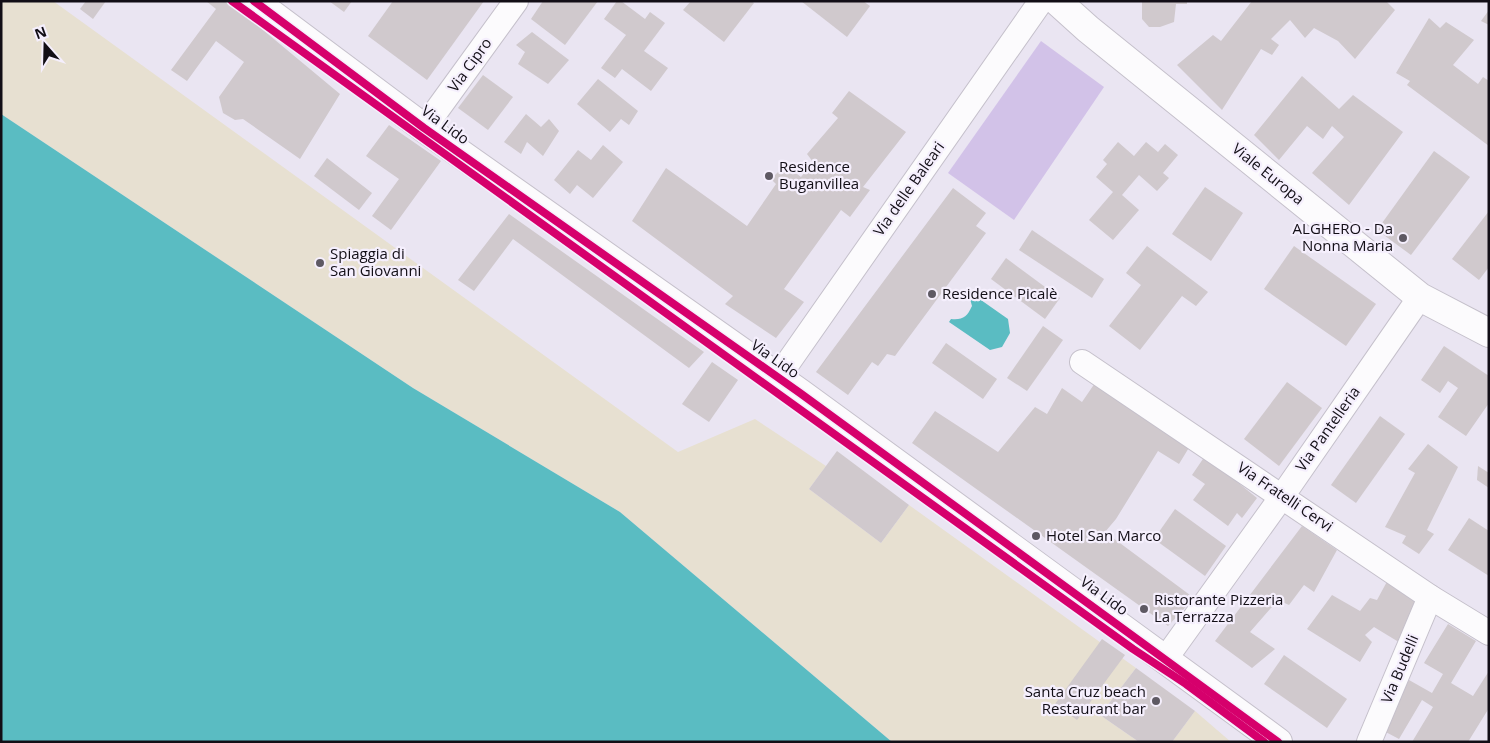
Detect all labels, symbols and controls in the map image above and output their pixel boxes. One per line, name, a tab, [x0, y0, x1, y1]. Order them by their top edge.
north arrow	[20, 20, 70, 70]
text: N	[32, 21, 49, 43]
street label: Via Cipro	[443, 33, 496, 96]
street label: Via Lido	[418, 100, 474, 148]
street label: Via delle Baleari	[868, 137, 948, 240]
street label: Viale Europa	[1228, 138, 1309, 208]
place label: Residence Buganvillea	[779, 156, 859, 193]
marker: Residence Buganvillea	[763, 170, 775, 182]
place label: ALGHERO - Da Nonna Maria	[1293, 218, 1393, 255]
marker: ALGHERO - Da Nonna Maria	[1397, 232, 1409, 244]
place label: Spiaggia di San Giovanni	[330, 243, 421, 280]
marker: Spiaggia di San Giovanni	[314, 257, 326, 269]
place label: Residence Picalè	[942, 283, 1057, 303]
marker: Residence Picalè	[926, 288, 938, 300]
street label: Via Lido	[747, 334, 804, 382]
street label: Via Pantelleria	[1290, 382, 1364, 475]
street label: Via Fratelli Cervi	[1234, 457, 1337, 536]
place label: Hotel San Marco	[1046, 525, 1161, 545]
marker: Hotel San Marco	[1030, 530, 1042, 542]
street label: Via Lido	[1077, 571, 1133, 619]
place label: Ristorante Pizzeria La Terrazza	[1154, 589, 1283, 626]
marker: Ristorante Pizzeria La Terrazza	[1138, 603, 1150, 615]
street label: Via Budelli	[1376, 631, 1423, 706]
place label: Santa Cruz beach Restaurant bar	[1025, 681, 1146, 718]
marker: Santa Cruz beach Restaurant bar	[1150, 695, 1162, 707]

